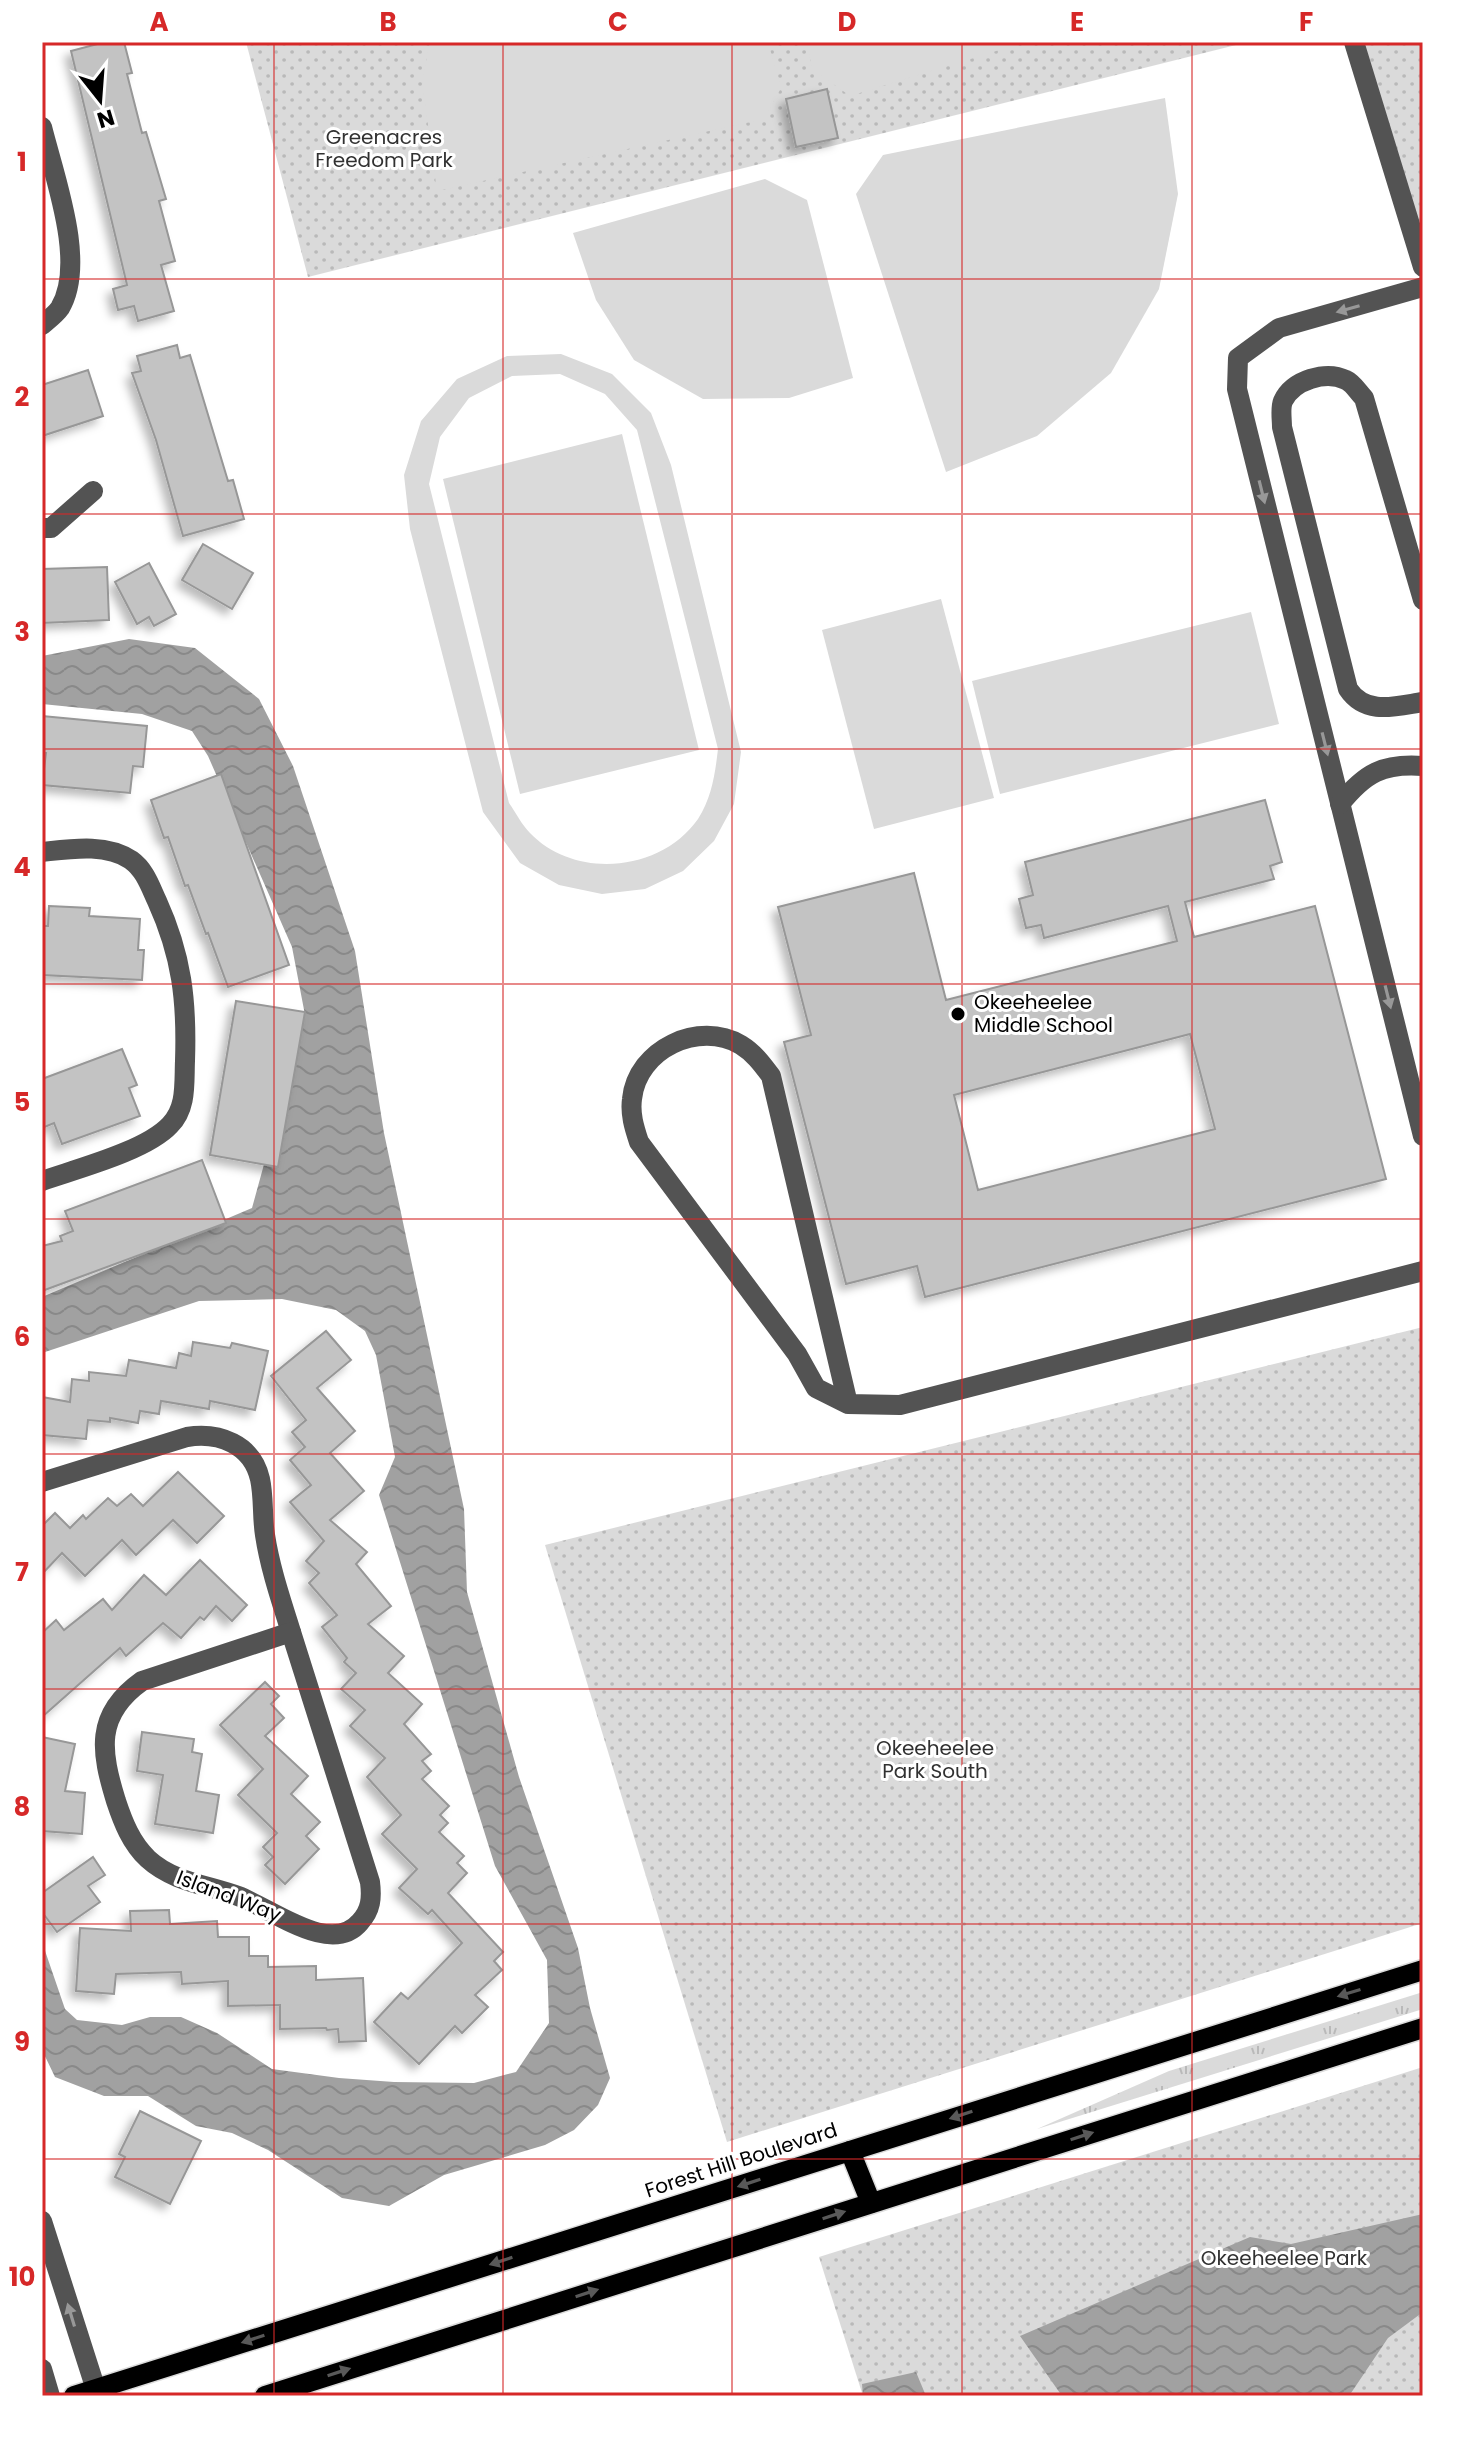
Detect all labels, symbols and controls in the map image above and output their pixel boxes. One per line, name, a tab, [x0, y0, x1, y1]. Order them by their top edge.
text: A	[149, 4, 169, 40]
text: B	[379, 4, 397, 40]
text: C	[608, 4, 628, 40]
text: D	[838, 4, 857, 40]
text: E	[1070, 4, 1084, 40]
text: F	[1299, 4, 1313, 40]
north arrow	[60, 60, 140, 140]
text: N	[93, 101, 118, 136]
park label: Greenacres Freedom Park	[315, 123, 453, 174]
text: 1	[17, 144, 27, 180]
one-way arrow	[1335, 303, 1360, 315]
text: 2	[15, 379, 30, 415]
one-way arrow	[1257, 480, 1269, 505]
text: 3	[14, 614, 30, 650]
one-way arrow	[1320, 732, 1332, 757]
text: 4	[13, 849, 31, 885]
one-way arrow	[1383, 984, 1395, 1009]
place label: Okeeheelee Middle School	[974, 988, 1113, 1039]
marker: Okeeheelee Middle School	[949, 1005, 967, 1023]
text: 5	[14, 1084, 30, 1120]
text: 6	[14, 1319, 30, 1355]
text: 7	[15, 1554, 29, 1590]
park label: Okeeheelee Park South	[876, 1734, 994, 1785]
text: 8	[14, 1789, 30, 1825]
street label: Island Way	[173, 1863, 285, 1929]
one-way arrow	[1336, 1988, 1360, 2000]
text: 9	[14, 2024, 30, 2060]
one-way arrow	[949, 2110, 973, 2122]
street label: Forest Hill Boulevard	[641, 2116, 841, 2204]
one-way arrow	[1071, 2129, 1095, 2142]
one-way arrow	[736, 2177, 760, 2189]
one-way arrow	[823, 2208, 847, 2220]
park label: Okeeheelee Park	[1201, 2244, 1368, 2272]
one-way arrow	[488, 2255, 512, 2268]
text: 10	[9, 2259, 35, 2295]
one-way arrow	[575, 2287, 599, 2299]
one-way arrow	[65, 2303, 77, 2327]
one-way arrow	[241, 2334, 265, 2346]
one-way arrow	[327, 2366, 351, 2378]

